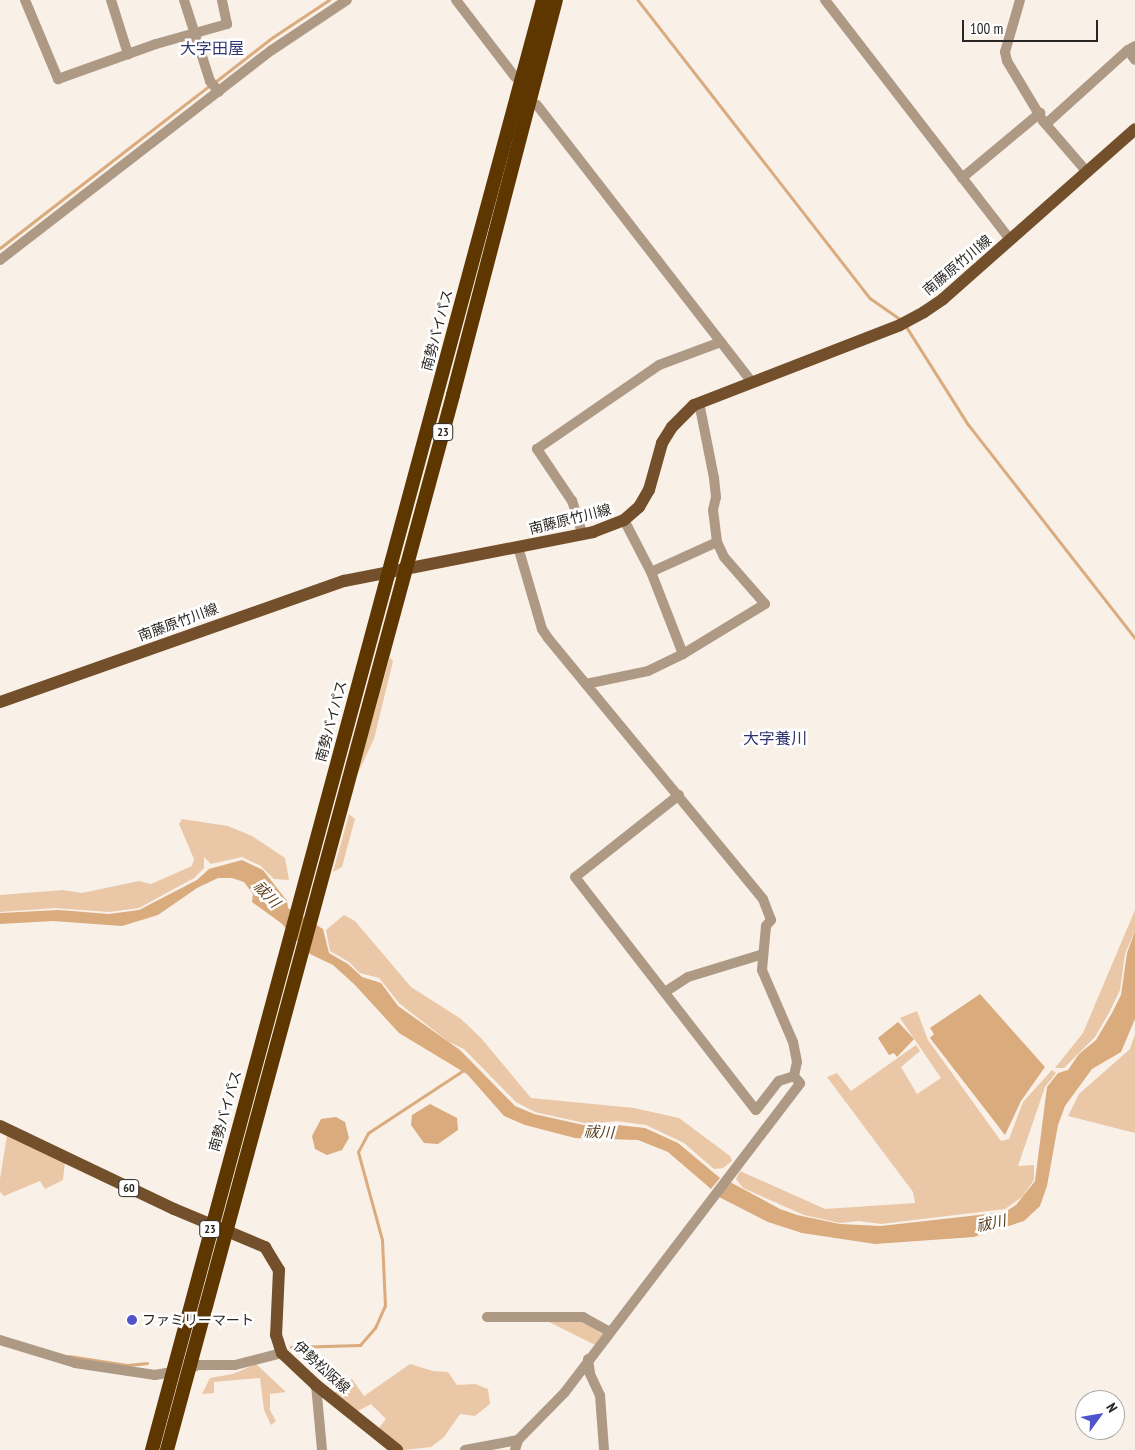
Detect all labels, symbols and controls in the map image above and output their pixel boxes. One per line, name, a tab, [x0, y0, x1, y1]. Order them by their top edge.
scale bar	[965, 10, 1101, 42]
text: 100 m	[970, 19, 1003, 38]
district label: 大字田屋	[180, 38, 244, 58]
street label: 南藤原竹川線	[919, 232, 995, 298]
street label: 南勢バイパス	[418, 287, 456, 373]
road number: 23	[432, 422, 454, 442]
street label: 南藤原竹川線	[527, 501, 613, 537]
street label: 南藤原竹川線	[136, 600, 220, 644]
street label: 南勢バイパス	[312, 678, 350, 764]
district label: 大字養川	[743, 728, 807, 748]
water label: 祓川	[250, 877, 284, 911]
street label: 南勢バイパス	[205, 1068, 245, 1154]
water label: 祓川	[584, 1122, 614, 1142]
road number: 60	[118, 1178, 140, 1198]
water label: 祓川	[974, 1211, 1008, 1235]
road number: 23	[199, 1220, 221, 1238]
place label: ファミリーマート	[142, 1312, 254, 1328]
marker: ファミリーマート	[126, 1314, 138, 1326]
street label: 伊勢松阪線	[290, 1337, 354, 1397]
north arrow	[1075, 1390, 1125, 1440]
text: N	[1102, 1400, 1122, 1416]

